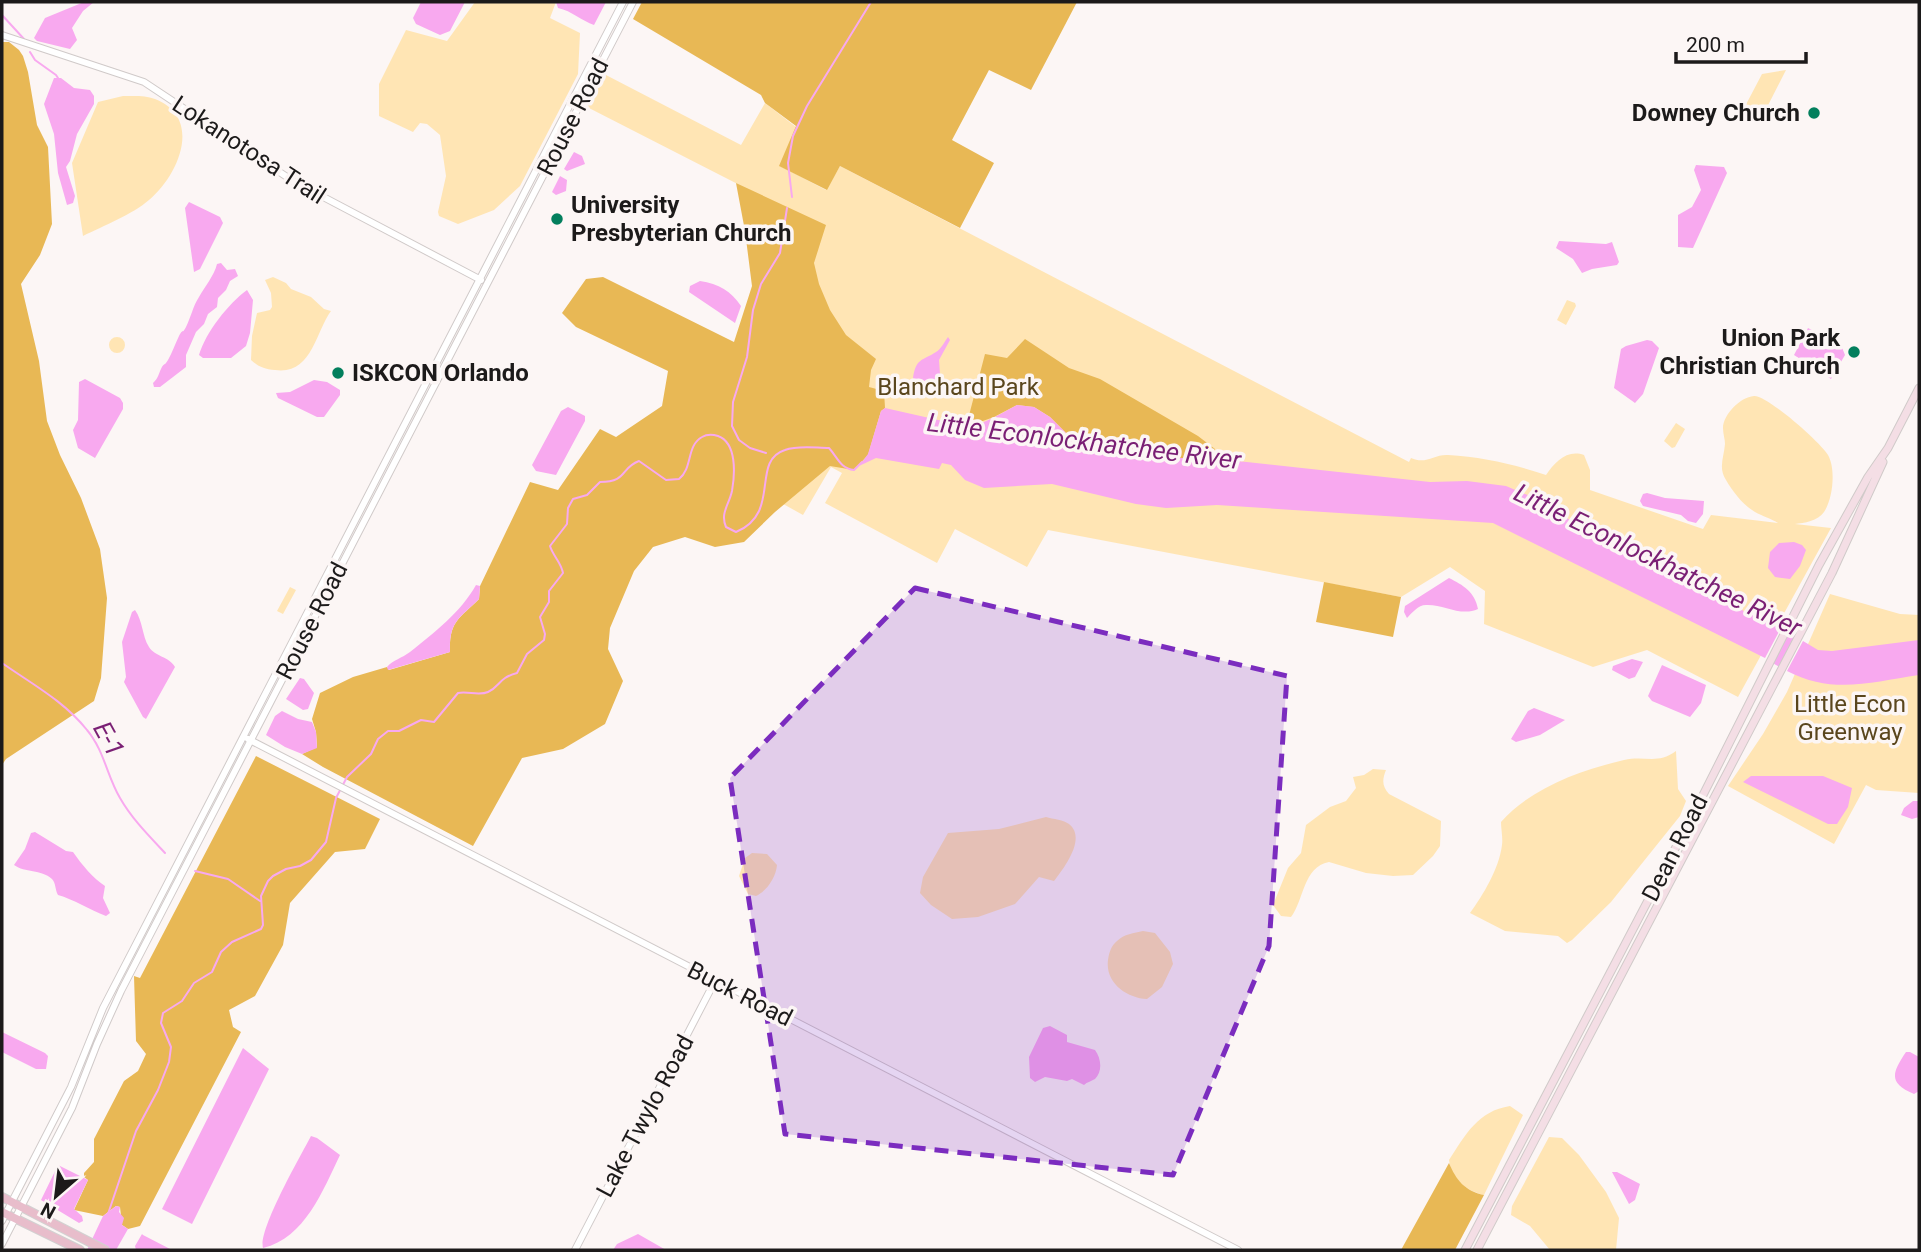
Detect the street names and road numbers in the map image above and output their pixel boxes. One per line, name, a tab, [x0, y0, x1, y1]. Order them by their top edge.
street label: Rouse Road	[532, 54, 614, 180]
street label: Lokanotosa Trail	[167, 90, 331, 210]
street label: Rouse Road	[271, 558, 353, 684]
street label: Dean Road	[1636, 790, 1714, 906]
street label: Buck Road	[683, 956, 797, 1032]
street label: Lake Twylo Road	[590, 1030, 700, 1202]

